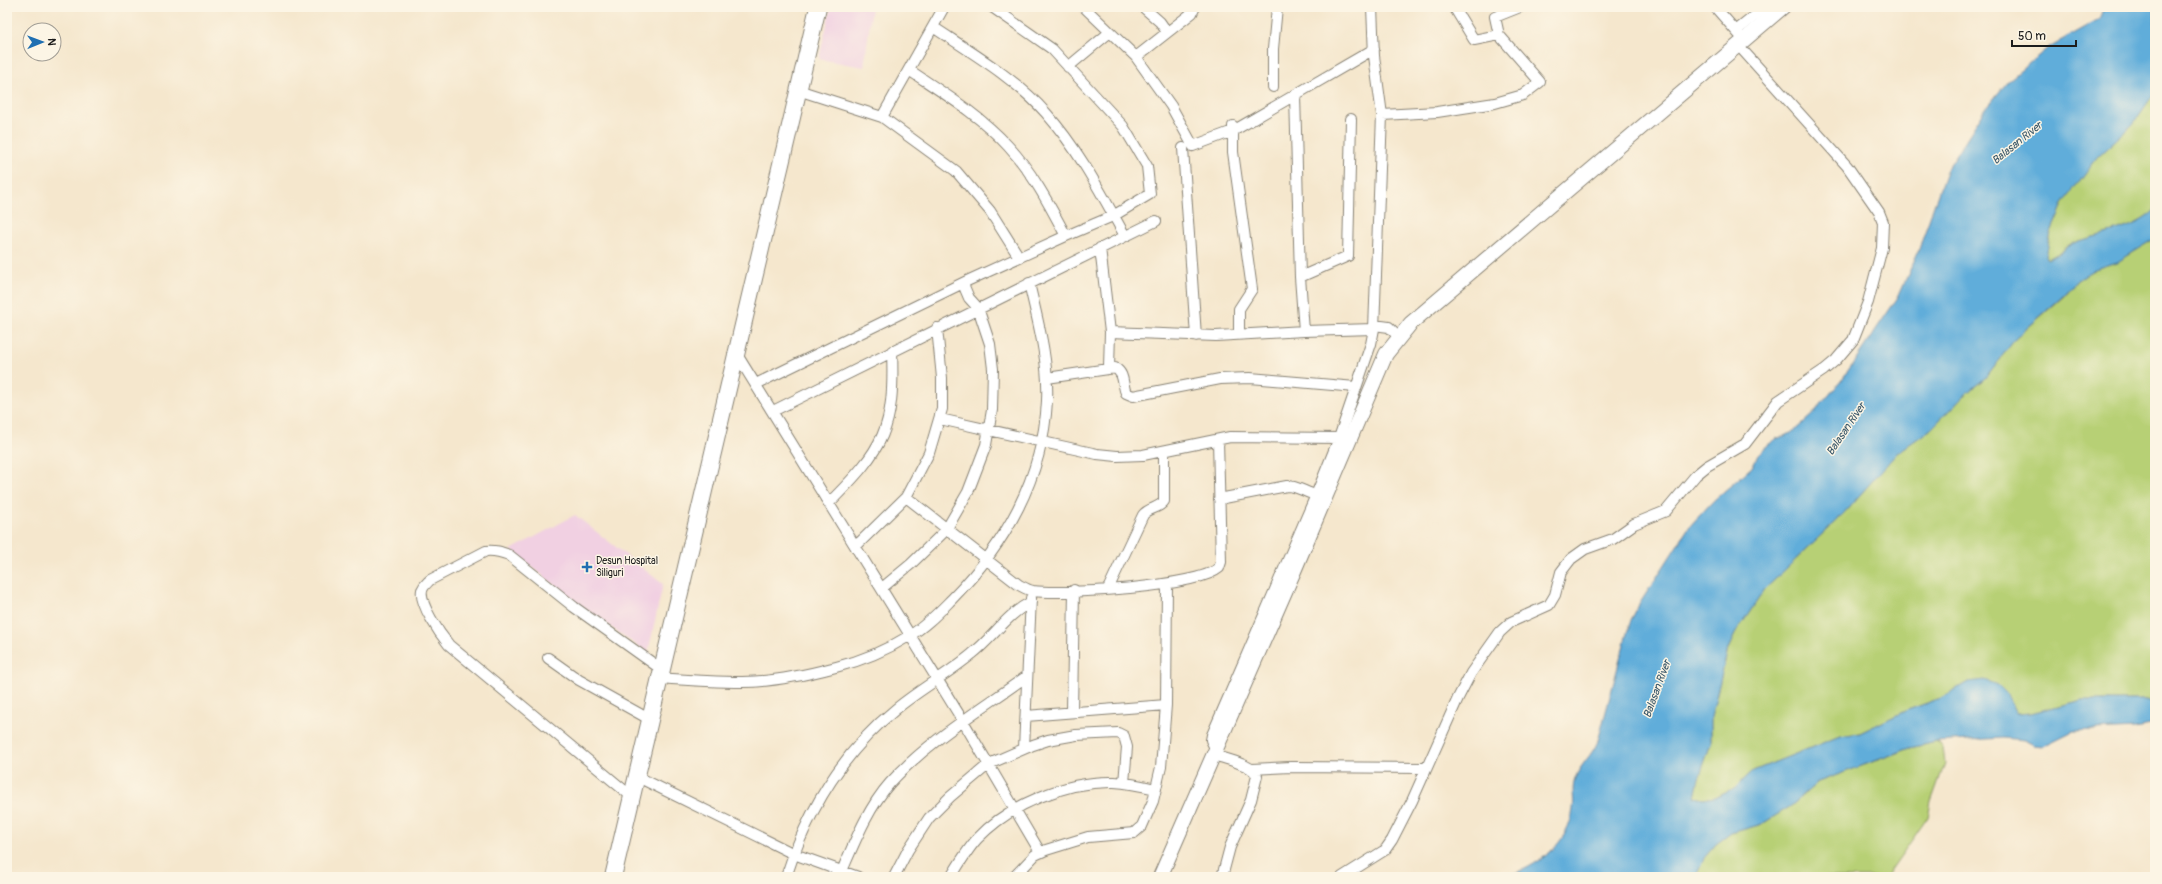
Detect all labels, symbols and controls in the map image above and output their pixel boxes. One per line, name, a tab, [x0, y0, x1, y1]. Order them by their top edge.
north arrow	[22, 22, 62, 62]
scale bar	[2012, 22, 2076, 48]
text: 50 m	[2018, 29, 2046, 44]
text: N	[45, 38, 58, 46]
water label: Balasan River	[1989, 118, 2046, 167]
water label: Balasan River	[1824, 399, 1869, 458]
place label: Desun Hospital Siliguri	[596, 555, 658, 579]
marker: Desun Hospital Siliguri	[581, 561, 593, 573]
water label: Balasan River	[1641, 656, 1674, 720]

